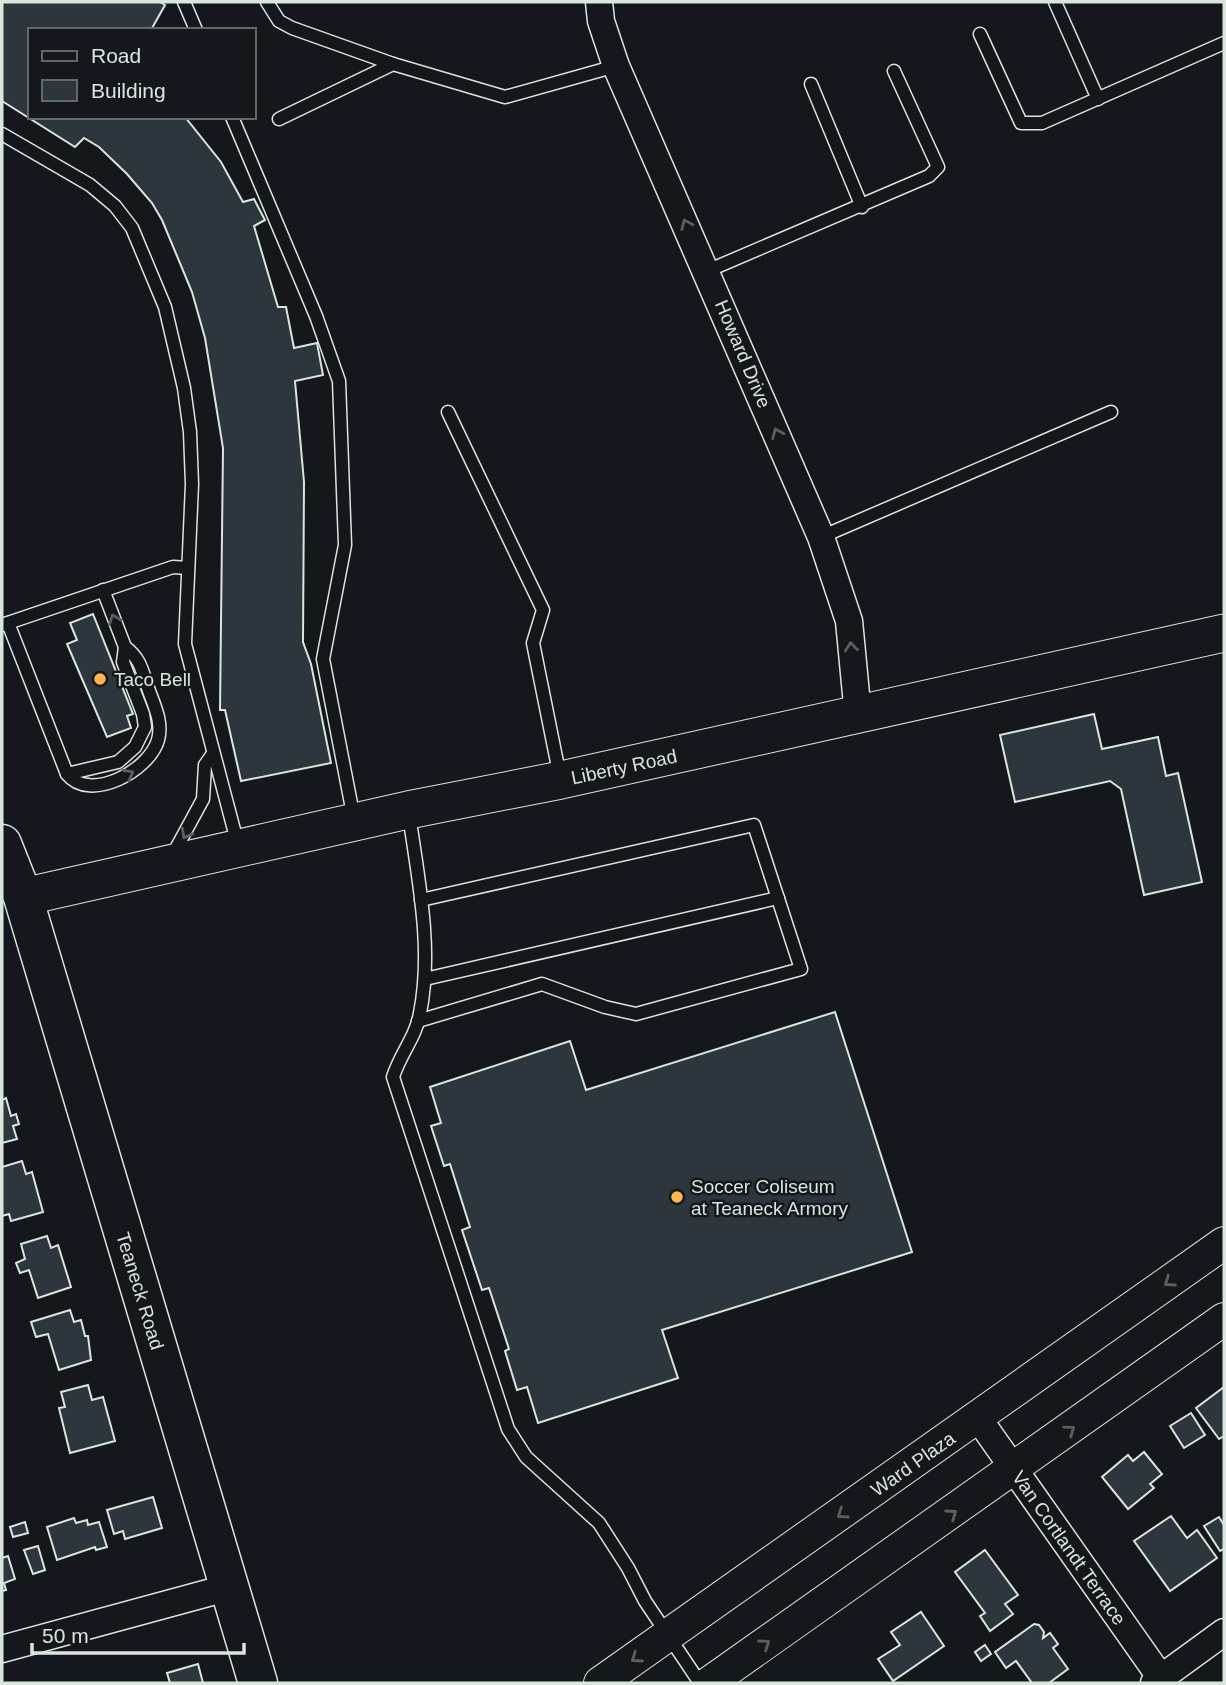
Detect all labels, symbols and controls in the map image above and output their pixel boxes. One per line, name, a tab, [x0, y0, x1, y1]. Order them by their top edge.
legend	[28, 28, 256, 119]
text: Road	[91, 44, 141, 67]
text: Building	[91, 79, 166, 102]
one-way arrow	[680, 219, 694, 232]
street label: Howard Drive	[711, 297, 775, 411]
one-way arrow	[771, 428, 785, 440]
one-way arrow	[108, 613, 122, 625]
one-way arrow	[844, 641, 859, 653]
place label: Taco Bell	[114, 669, 191, 690]
marker: Taco Bell	[92, 671, 108, 687]
street label: Liberty Road	[569, 746, 679, 788]
one-way arrow	[121, 769, 134, 782]
one-way arrow	[181, 826, 194, 839]
place label: Soccer Coliseum at Teaneck Armory	[691, 1176, 849, 1219]
marker: Soccer Coliseum at Teaneck Armory	[669, 1189, 685, 1205]
street label: Teaneck Road	[112, 1230, 168, 1352]
one-way arrow	[1164, 1274, 1177, 1286]
one-way arrow	[1062, 1426, 1075, 1438]
street label: Ward Plaza	[867, 1427, 959, 1501]
street label: Van Cortlandt Terrace	[1008, 1467, 1130, 1629]
one-way arrow	[837, 1505, 850, 1518]
one-way arrow	[944, 1510, 957, 1522]
scale bar	[32, 1612, 243, 1656]
text: 50 m	[42, 1624, 89, 1647]
one-way arrow	[757, 1640, 770, 1652]
one-way arrow	[631, 1650, 644, 1662]

